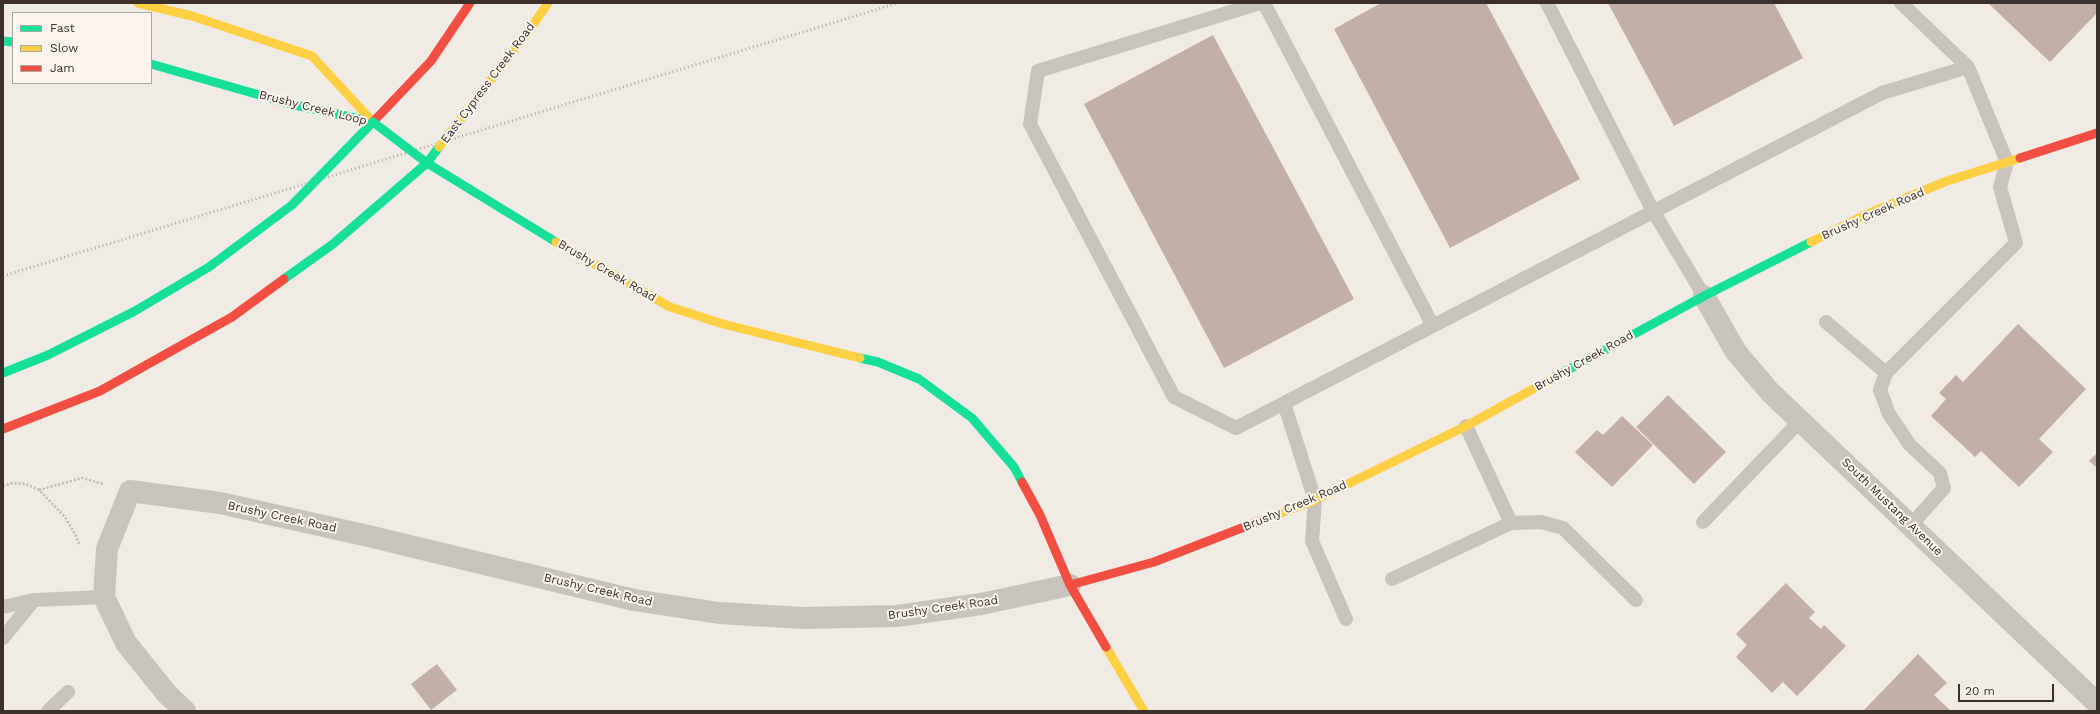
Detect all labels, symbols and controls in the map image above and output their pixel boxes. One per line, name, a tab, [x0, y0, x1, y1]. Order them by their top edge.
legend	[12, 12, 152, 84]
street label: East Cypress Creek Road	[438, 20, 538, 146]
text: Fast	[50, 21, 75, 35]
text: Slow	[50, 41, 78, 55]
text: Jam	[50, 61, 75, 75]
street label: Brushy Creek Loop	[258, 88, 368, 128]
street label: Brushy Creek Road	[1819, 185, 1927, 243]
street label: Brushy Creek Road	[555, 237, 659, 305]
street label: Brushy Creek Road	[1532, 328, 1636, 394]
street label: South Mustang Avenue	[1838, 455, 1946, 559]
street label: Brushy Creek Road	[1241, 478, 1349, 534]
street label: Brushy Creek Road	[226, 498, 338, 536]
street label: Brushy Creek Road	[542, 571, 654, 609]
street label: Brushy Creek Road	[887, 593, 999, 623]
scale bar	[1960, 676, 2056, 702]
text: 20 m	[1965, 684, 1995, 698]

